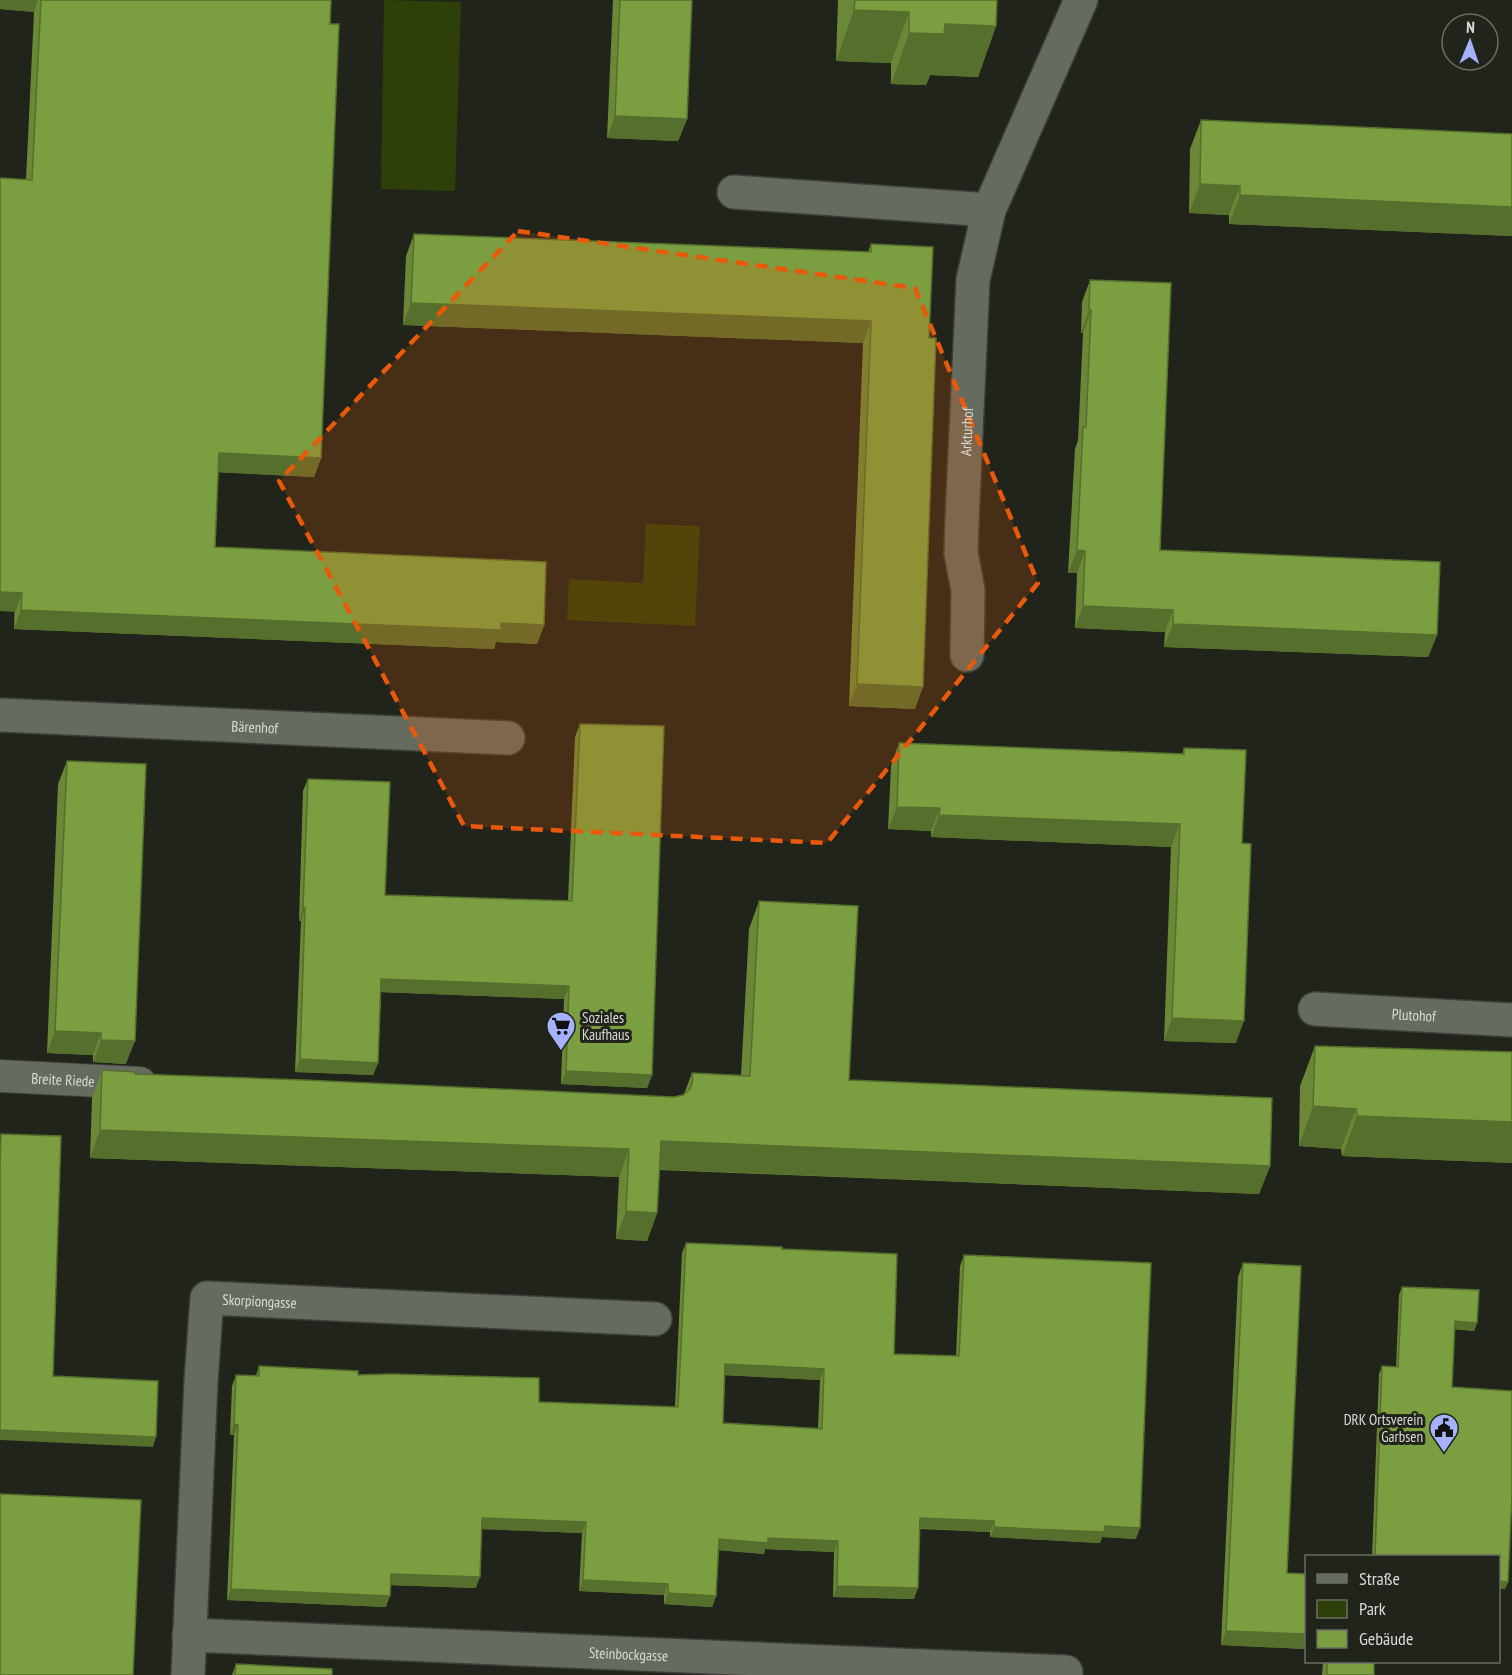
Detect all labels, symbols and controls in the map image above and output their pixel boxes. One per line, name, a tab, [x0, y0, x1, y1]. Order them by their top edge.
north arrow	[1440, 12, 1500, 72]
text: N	[1466, 17, 1475, 37]
street label: Arkturhof	[955, 406, 977, 457]
street label: Bärenhof	[231, 716, 280, 737]
street label: Plutohof	[1391, 1004, 1438, 1025]
place label: Soziales Kaufhaus	[582, 1008, 630, 1044]
supermarket icon: Soziales Kaufhaus	[545, 1010, 577, 1052]
street label: Breite Riede	[31, 1068, 95, 1090]
street label: Skorpiongasse	[222, 1289, 297, 1312]
place label: DRK Ortsverein Garbsen	[1344, 1410, 1423, 1446]
public building icon: DRK Ortsverein Garbsen	[1428, 1412, 1460, 1454]
legend	[1305, 1555, 1500, 1663]
text: Straße	[1359, 1567, 1400, 1590]
text: Park	[1359, 1597, 1386, 1620]
text: Gebäude	[1359, 1627, 1413, 1650]
street label: Steinbockgasse	[589, 1642, 669, 1665]

